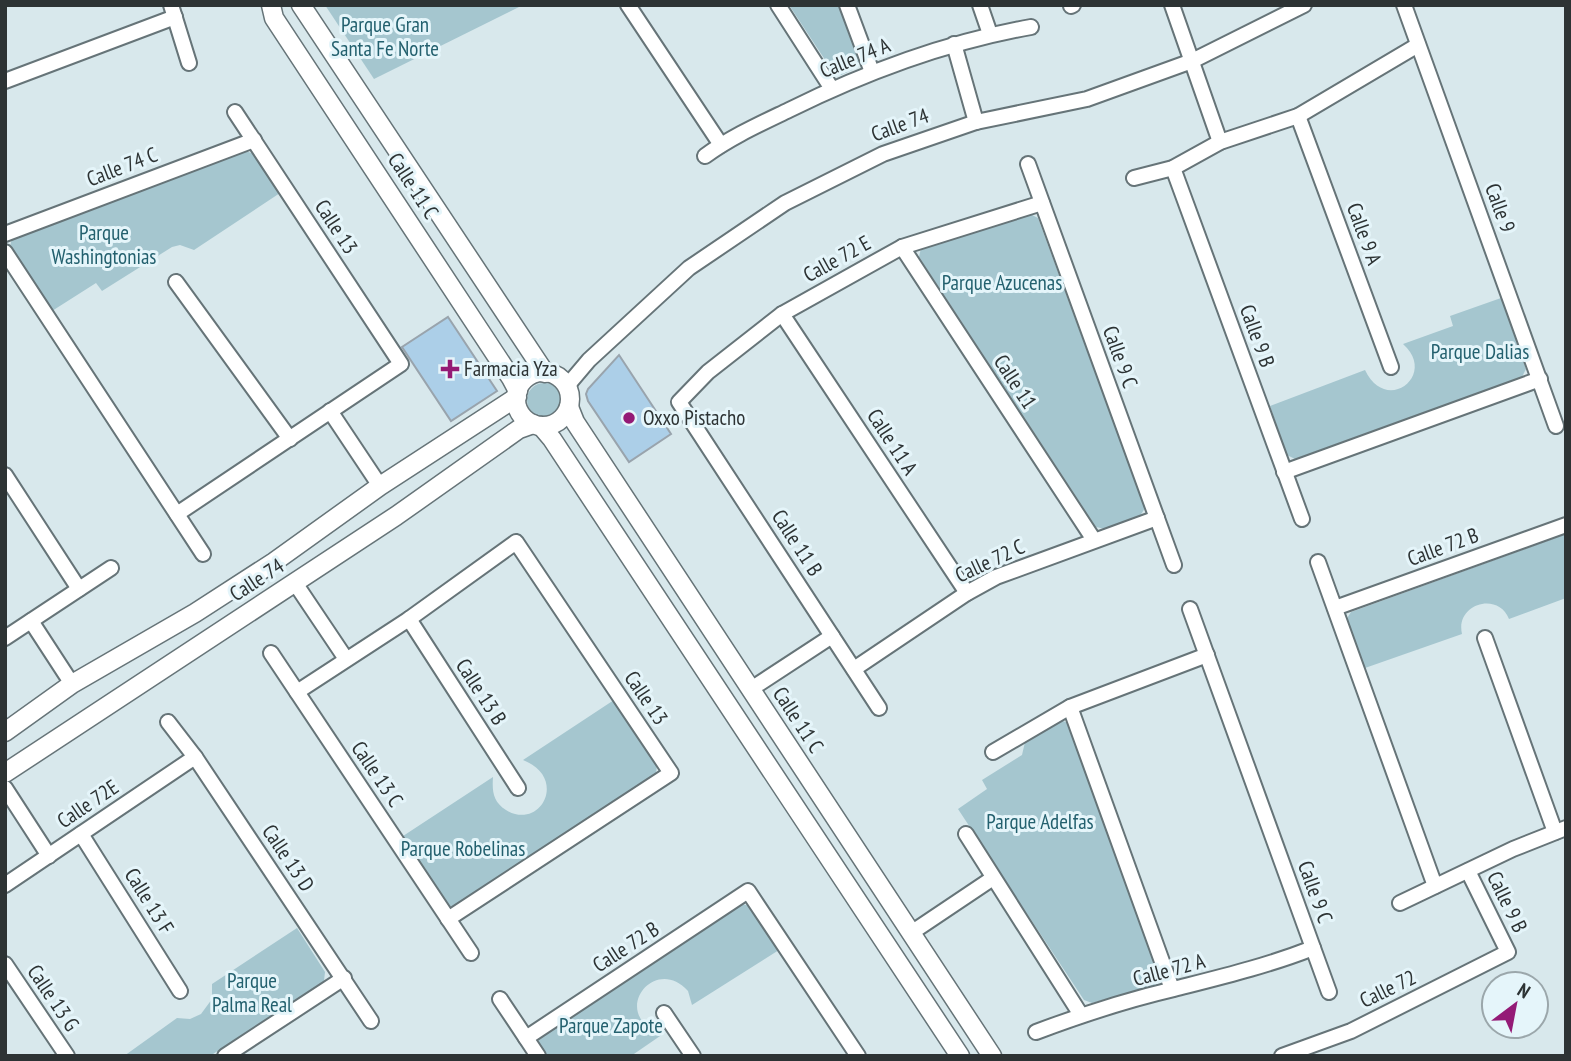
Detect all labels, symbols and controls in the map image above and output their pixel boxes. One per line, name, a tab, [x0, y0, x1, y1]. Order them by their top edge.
park label: Parque Gran Santa Fe Norte	[331, 11, 439, 62]
street label: Calle 74 A	[816, 31, 894, 84]
street label: Calle 74	[867, 101, 933, 147]
street label: Calle 74 C	[83, 141, 161, 192]
street label: Calle 11 C	[382, 147, 445, 224]
street label: Calle 9	[1479, 180, 1522, 236]
street label: Calle 13	[309, 194, 364, 259]
street label: Calle 9 A	[1341, 199, 1388, 269]
park label: Parque Washingtonias	[52, 219, 156, 270]
street label: Calle 72 E	[798, 229, 875, 288]
park label: Parque Azucenas	[942, 269, 1062, 296]
street label: Calle 9 B	[1234, 301, 1281, 371]
street label: Calle 9 C	[1097, 322, 1144, 392]
park label: Parque Dalias	[1431, 338, 1529, 365]
street label: Calle 11	[988, 349, 1043, 414]
place label: Farmacia Yza	[464, 355, 558, 382]
marker: Farmacia Yza	[442, 361, 458, 377]
place label: Oxxo Pistacho	[643, 404, 745, 431]
street label: Calle 11 A	[861, 404, 924, 480]
marker: Oxxo Pistacho	[621, 410, 637, 426]
street label: Calle 11 B	[766, 504, 829, 581]
street label: Calle 72 B	[1403, 521, 1482, 572]
street label: Calle 72 C	[951, 533, 1029, 588]
street label: Calle 74	[224, 552, 290, 607]
street label: Calle 13 B	[450, 653, 513, 730]
street label: Calle 13	[619, 665, 674, 730]
street label: Calle 11 C	[767, 681, 830, 758]
street label: Calle 13 C	[346, 736, 409, 812]
street label: Calle 72E	[52, 773, 124, 834]
park label: Parque Adelfas	[986, 808, 1094, 835]
street label: Calle 13 D	[256, 819, 321, 896]
park label: Parque Robelinas	[401, 835, 525, 862]
street label: Calle 9 C	[1292, 857, 1339, 927]
street label: Calle 13 F	[119, 863, 180, 939]
street label: Calle 9 B	[1481, 867, 1534, 937]
street label: Calle 72 B	[587, 915, 664, 978]
street label: Calle 72 A	[1130, 947, 1208, 992]
street label: Calle 13 G	[21, 959, 85, 1036]
street label: Calle 72	[1355, 963, 1420, 1014]
park label: Parque Palma Real	[212, 967, 292, 1018]
north arrow	[1480, 970, 1550, 1040]
text: N	[1513, 978, 1535, 1003]
park label: Parque Zapote	[559, 1012, 663, 1039]

